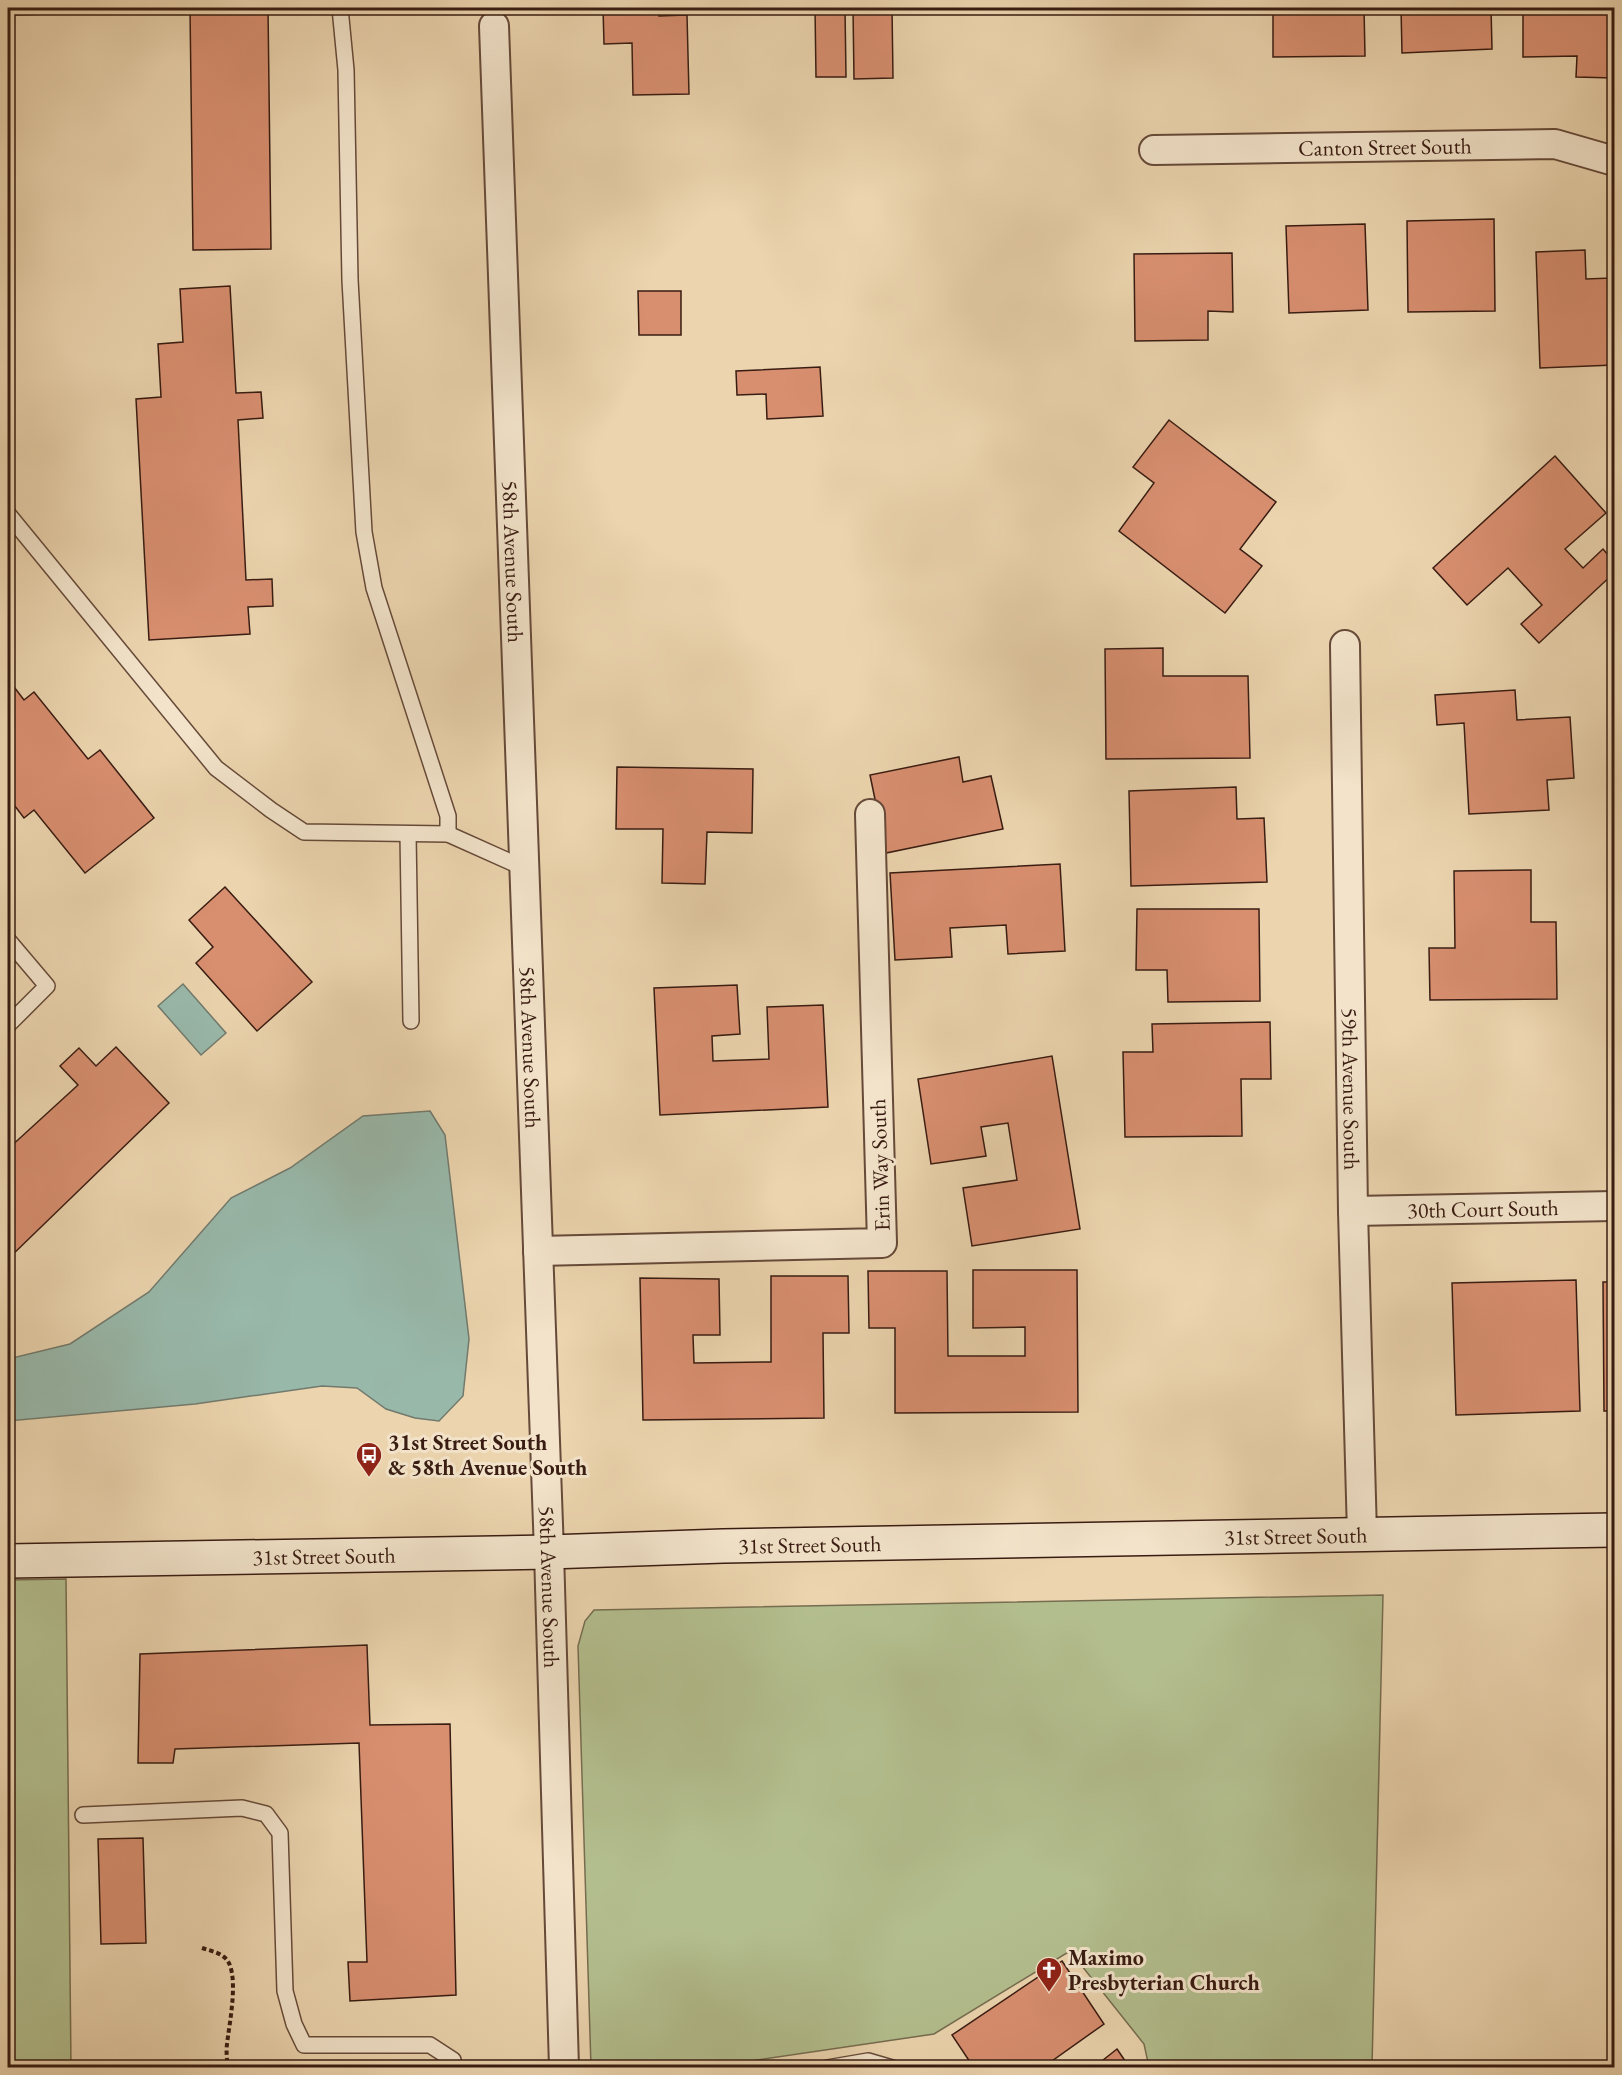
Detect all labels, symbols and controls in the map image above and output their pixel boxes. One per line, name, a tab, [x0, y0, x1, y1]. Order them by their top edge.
street label: Canton Street South	[1298, 131, 1472, 162]
street label: 58th Avenue South	[496, 480, 531, 643]
street label: 58th Avenue South	[513, 966, 548, 1129]
street label: 59th Avenue South	[1336, 1008, 1367, 1170]
street label: Erin Way South	[863, 1098, 897, 1232]
street label: 30th Court South	[1407, 1193, 1559, 1224]
place label: 31st Street South & 58th Avenue South	[388, 1428, 587, 1482]
bus stop icon: 31st Street South & 58th Avenue South	[354, 1440, 384, 1478]
street label: 58th Avenue South	[533, 1505, 567, 1669]
street label: 31st Street South	[1224, 1520, 1368, 1552]
street label: 31st Street South	[738, 1529, 882, 1560]
street label: 31st Street South	[252, 1540, 396, 1571]
place label: Maximo Presbyterian Church	[1068, 1943, 1260, 1997]
church icon: Maximo Presbyterian Church	[1034, 1955, 1064, 1993]

